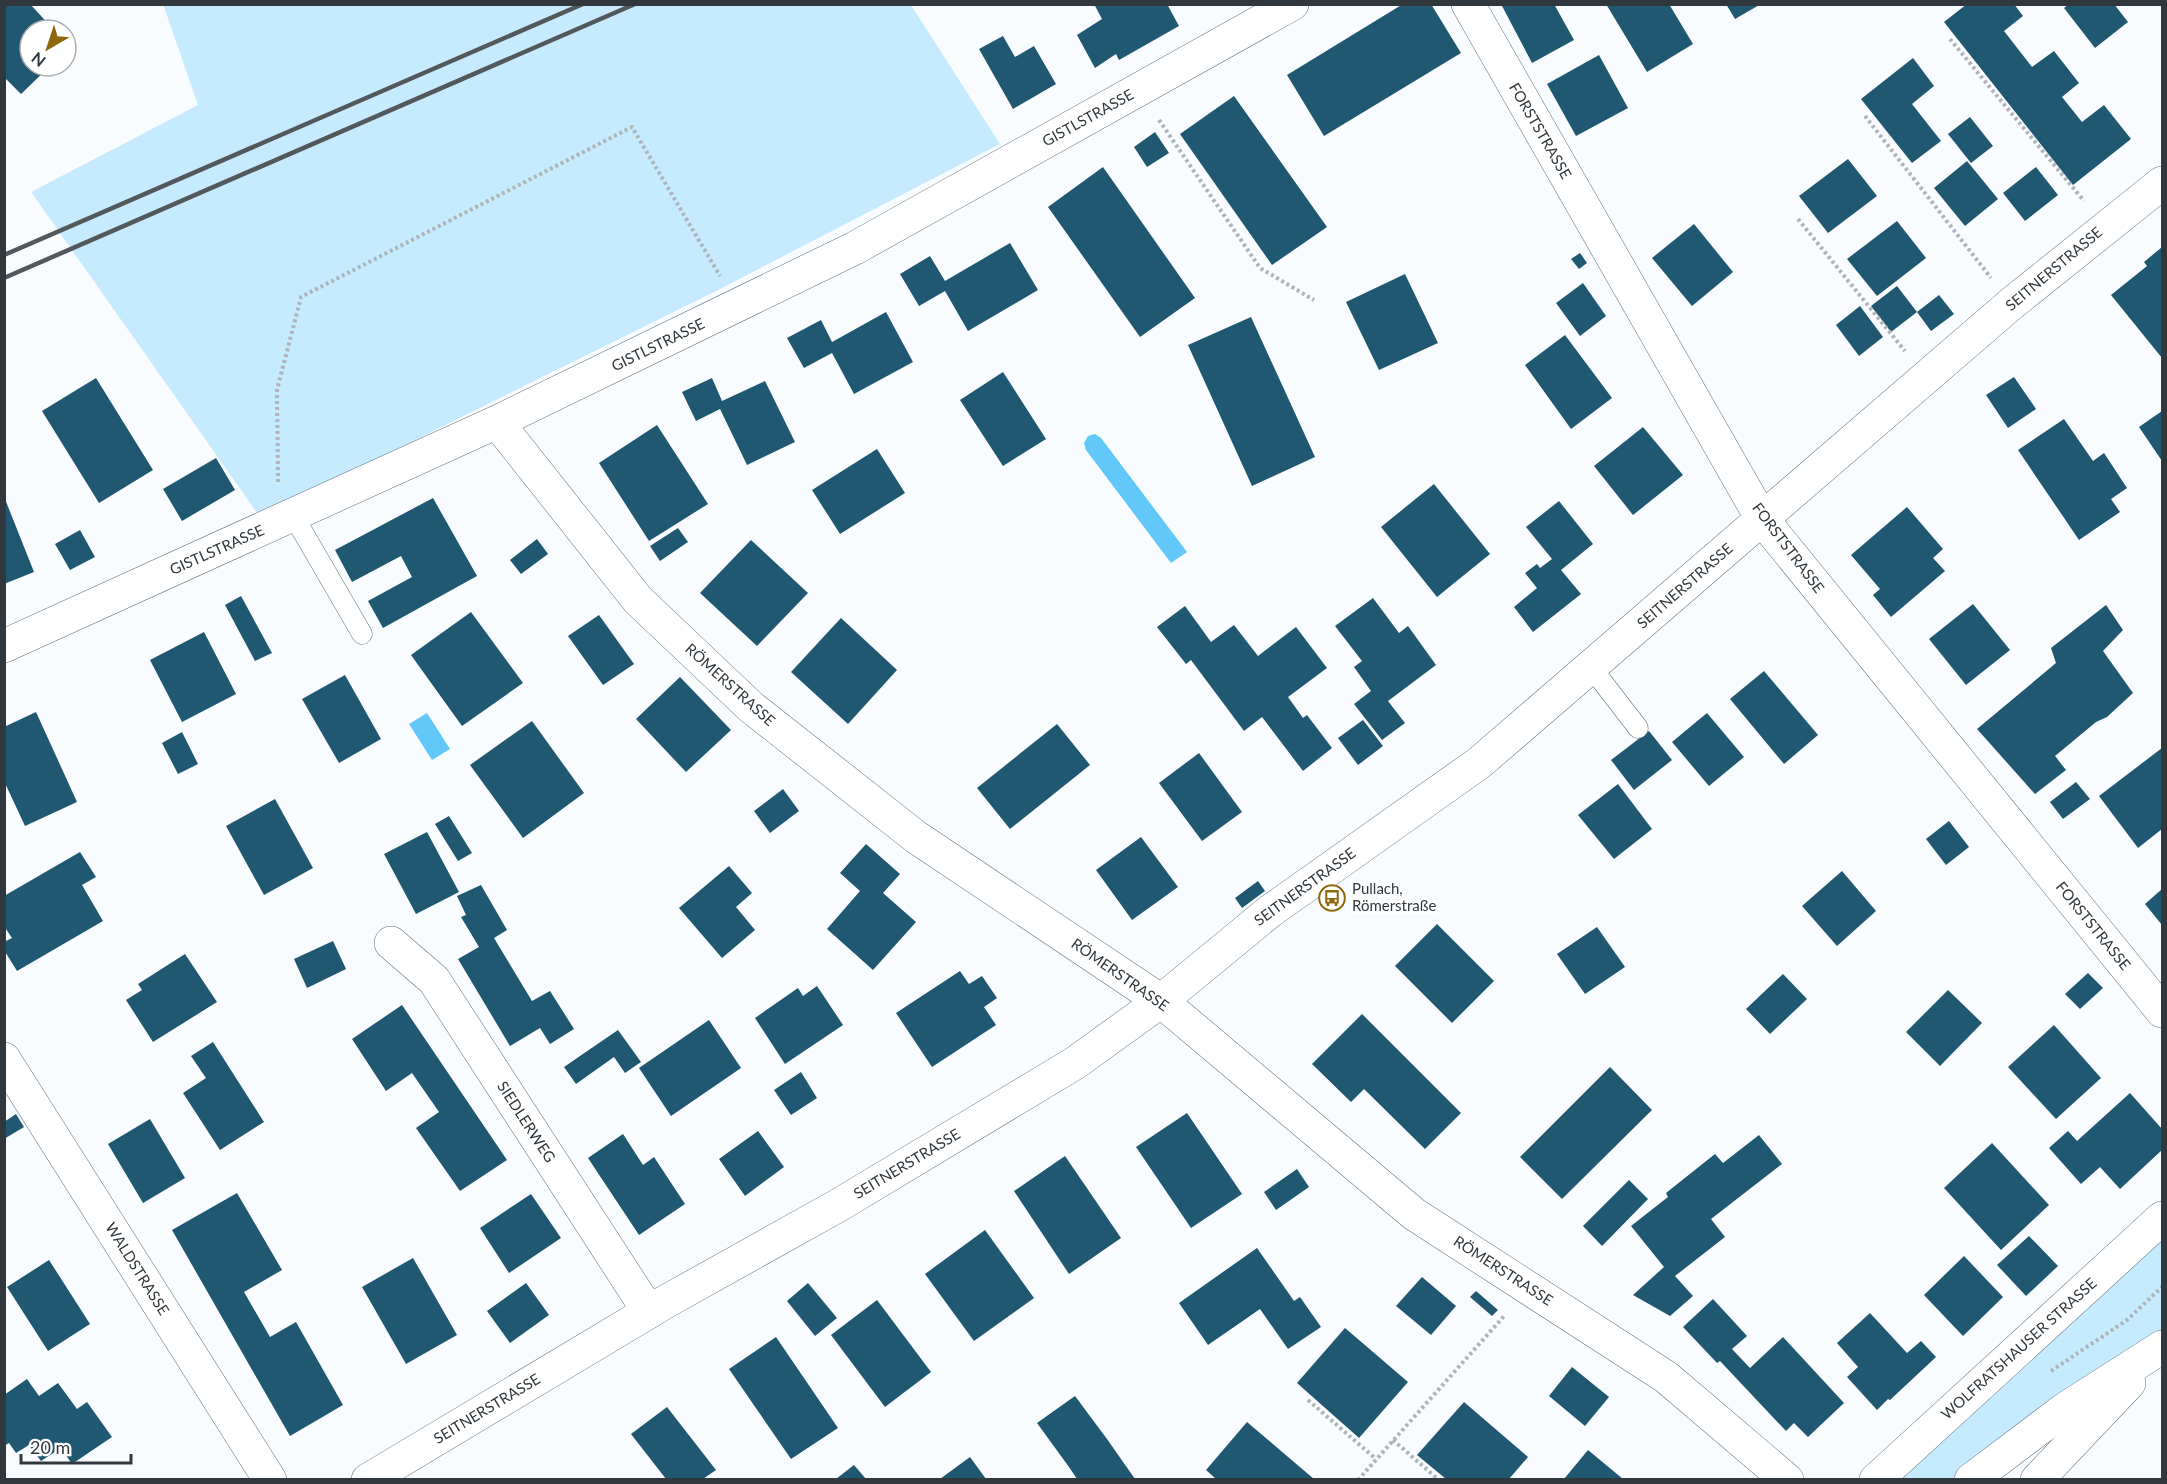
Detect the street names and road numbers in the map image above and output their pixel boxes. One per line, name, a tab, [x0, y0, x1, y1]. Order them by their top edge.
street label: FORSTSTRASSE	[1506, 79, 1576, 182]
street label: GISTLSTRASSE	[1039, 85, 1136, 150]
street label: SEITNERSTRASSE	[2001, 222, 2105, 314]
street label: GISTLSTRASSE	[608, 314, 707, 374]
street label: FORSTSTRASSE	[1749, 499, 1829, 596]
street label: GISTLSTRASSE	[167, 520, 267, 578]
street label: SEITNERSTRASSE	[1633, 539, 1736, 632]
street label: RÖMERSTRASSE	[682, 639, 779, 729]
street label: SEITNERSTRASSE	[1250, 843, 1359, 929]
street label: FORSTSTRASSE	[2053, 878, 2135, 973]
street label: RÖMERSTRASSE	[1068, 934, 1173, 1014]
street label: SIEDLERWEG	[494, 1078, 560, 1165]
street label: SEITNERSTRASSE	[850, 1124, 963, 1202]
street label: WALDSTRASSE	[102, 1219, 173, 1318]
street label: RÖMERSTRASSE	[1451, 1231, 1557, 1309]
street label: WOLFRATSHAUSER STRASSE	[1937, 1274, 2100, 1423]
street label: SEITNERSTRASSE	[430, 1369, 543, 1447]

